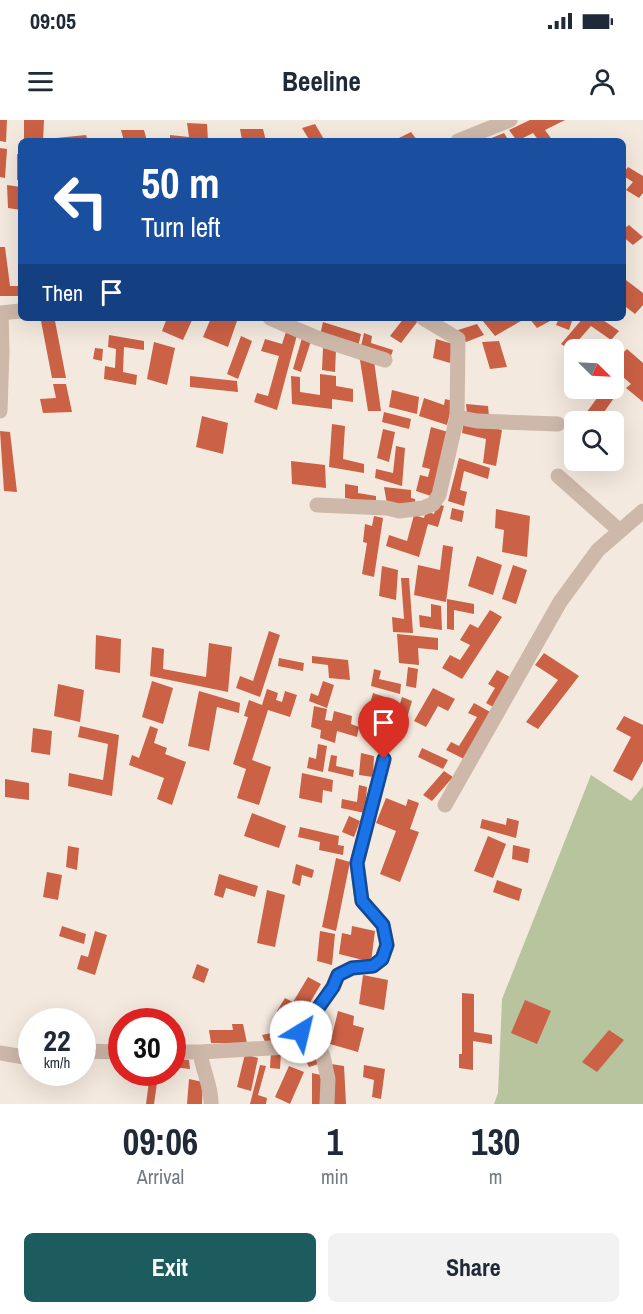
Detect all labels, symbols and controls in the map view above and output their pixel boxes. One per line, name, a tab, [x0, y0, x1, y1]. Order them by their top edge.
text: 09:05	[30, 6, 76, 36]
text: Beeline	[282, 63, 361, 99]
icon: menu	[24, 65, 57, 98]
icon: person	[586, 65, 619, 98]
text: 50 m	[141, 155, 220, 211]
icon: left	[42, 162, 120, 240]
text: Turn left	[141, 209, 220, 245]
icon: arrive	[95, 276, 128, 309]
text: Then	[42, 278, 83, 308]
north arrow	[564, 339, 624, 399]
map controls	[564, 339, 624, 471]
button: search	[564, 411, 624, 471]
pin	[358, 697, 409, 759]
icon: arrive	[367, 706, 400, 739]
position arrow	[269, 1000, 333, 1064]
speed limit sign: 30	[108, 1008, 186, 1086]
text: 22	[43, 1020, 71, 1060]
text: km/h	[44, 1052, 70, 1073]
text: 09:06	[123, 1118, 198, 1166]
text: 1	[326, 1118, 343, 1166]
text: 130	[471, 1118, 520, 1166]
text: Arrival	[137, 1163, 184, 1190]
text: min	[321, 1163, 348, 1190]
text: m	[489, 1163, 502, 1190]
button: Exit	[24, 1233, 316, 1302]
button: Share	[328, 1233, 619, 1302]

